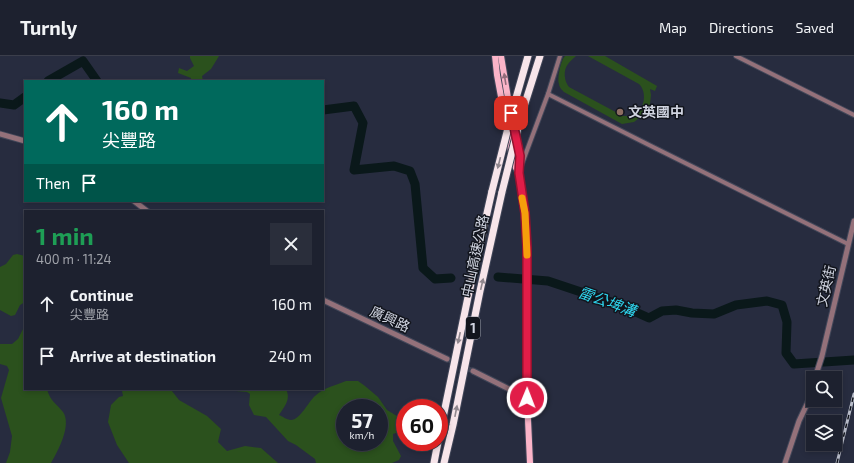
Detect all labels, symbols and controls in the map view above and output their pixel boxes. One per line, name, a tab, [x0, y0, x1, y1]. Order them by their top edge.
text: Turnly	[20, 16, 77, 39]
text: Map	[659, 19, 687, 36]
text: Directions	[709, 19, 774, 36]
text: Saved	[796, 19, 834, 36]
one-way arrow	[502, 73, 508, 86]
text: 160 m	[102, 92, 179, 126]
icon: ahead	[36, 96, 88, 148]
pin	[494, 96, 528, 130]
icon: arrive	[500, 102, 522, 124]
place label: 文英國中	[628, 103, 684, 120]
marker: 文英國中	[615, 107, 625, 117]
text: 尖豐路	[102, 129, 156, 151]
one-way arrow	[496, 157, 502, 169]
icon: arrive	[78, 172, 100, 194]
text: Then	[36, 174, 70, 192]
street label: 中山高速公路	[457, 213, 492, 299]
text: 1 min	[36, 221, 94, 250]
button: close	[270, 223, 312, 265]
text: 400 m · 11:24	[36, 251, 112, 267]
street label: 文英街	[813, 264, 839, 308]
one-way arrow	[479, 278, 485, 290]
water label: 雷公埤溝	[576, 282, 640, 320]
text: Continue	[70, 286, 133, 304]
icon: ahead	[36, 293, 58, 315]
text: 160 m	[272, 295, 312, 313]
street label: 廣興路	[368, 302, 413, 335]
text: 尖豐路	[70, 306, 109, 322]
road number: 1	[466, 317, 480, 339]
one-way arrow	[456, 332, 462, 344]
icon: arrive	[36, 345, 58, 367]
text: Arrive at destination	[70, 347, 216, 365]
text: 240 m	[269, 347, 312, 365]
map controls	[806, 371, 842, 451]
button: search	[806, 371, 842, 407]
position arrow	[506, 377, 548, 419]
speed limit sign: 60	[396, 399, 448, 451]
one-way arrow	[453, 405, 459, 418]
text: 57	[351, 408, 373, 432]
button: layers	[806, 415, 842, 451]
text: km/h	[350, 429, 374, 441]

